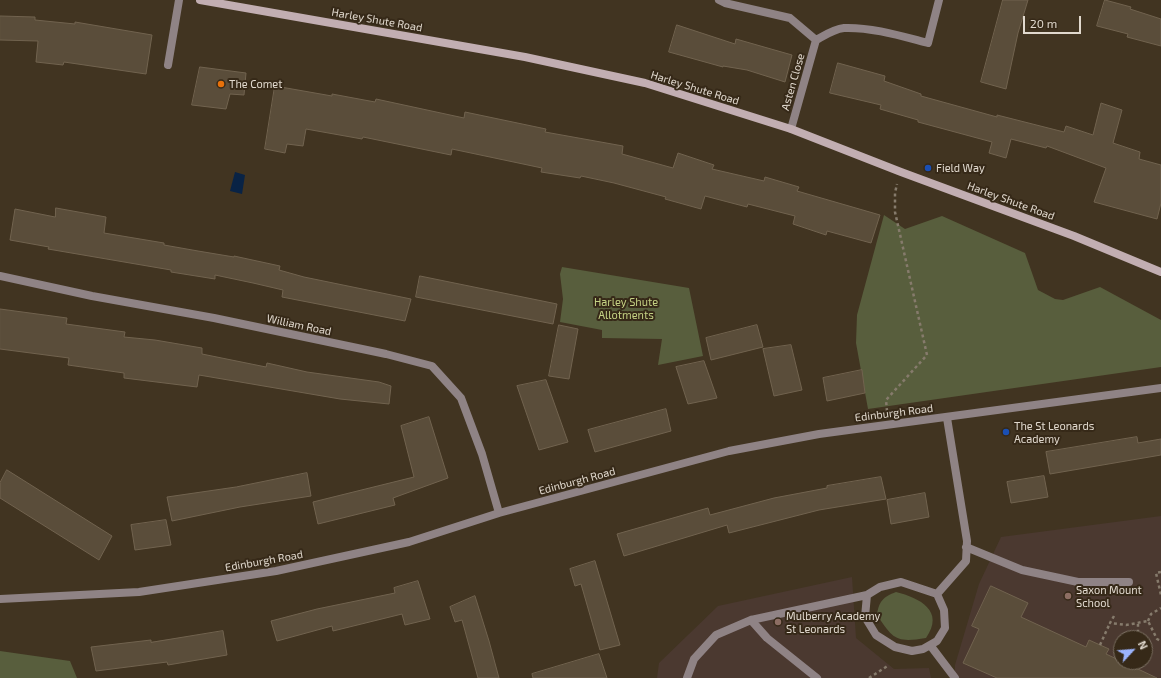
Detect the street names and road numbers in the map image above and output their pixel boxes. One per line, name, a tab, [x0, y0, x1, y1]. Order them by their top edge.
street label: Harley Shute Road	[331, 6, 423, 34]
street label: Asten Close	[779, 52, 807, 112]
street label: Harley Shute Road	[649, 68, 741, 108]
street label: Harley Shute Road	[966, 179, 1056, 223]
street label: William Road	[265, 312, 333, 338]
street label: Edinburgh Road	[854, 402, 934, 424]
street label: Edinburgh Road	[537, 464, 617, 498]
street label: Edinburgh Road	[224, 548, 304, 574]

